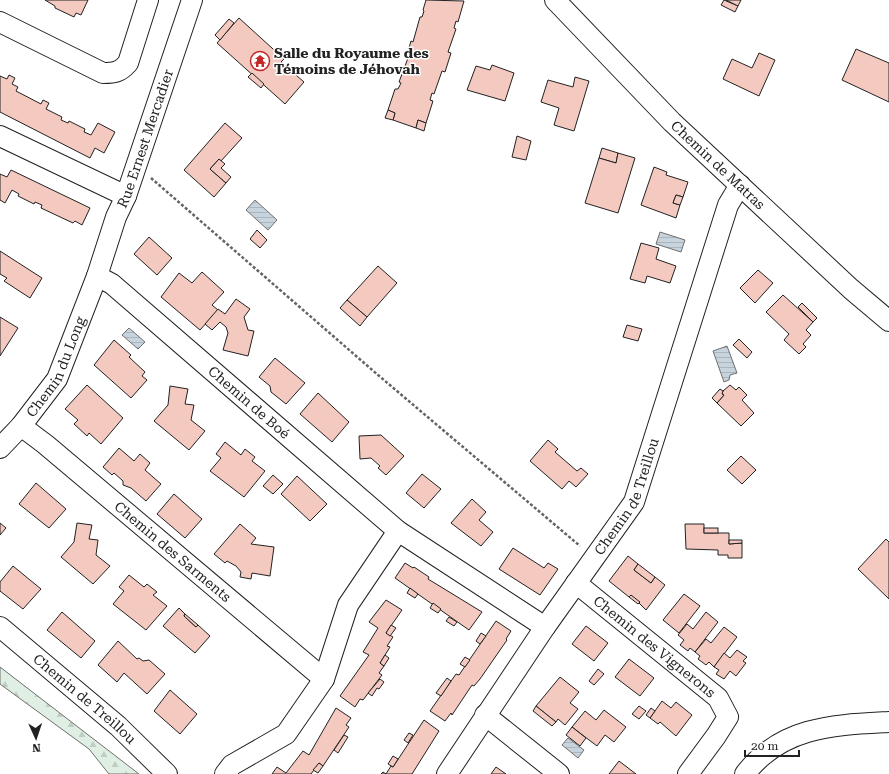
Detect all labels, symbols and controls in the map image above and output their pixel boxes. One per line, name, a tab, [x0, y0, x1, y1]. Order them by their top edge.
place label: Salle du Royaume des Témoins de Jéhovah	[274, 45, 429, 77]
temple icon: Salle du Royaume des Témoins de Jéhovah	[249, 50, 271, 72]
street label: Rue Ernest Mercadier	[114, 67, 176, 210]
street label: Chemin de Matras	[668, 117, 769, 213]
street label: Chemin du Long	[23, 314, 89, 420]
street label: Chemin de Boé	[205, 363, 293, 442]
street label: Chemin de Treillou	[591, 436, 662, 558]
street label: Chemin des Sarments	[111, 498, 234, 605]
street label: Chemin des Vignerons	[590, 592, 719, 701]
street label: Chemin de Treillou	[30, 650, 139, 747]
north arrow	[16, 718, 56, 758]
scale bar	[745, 732, 799, 758]
text: 20 m	[751, 739, 778, 753]
text: N	[31, 741, 41, 754]

